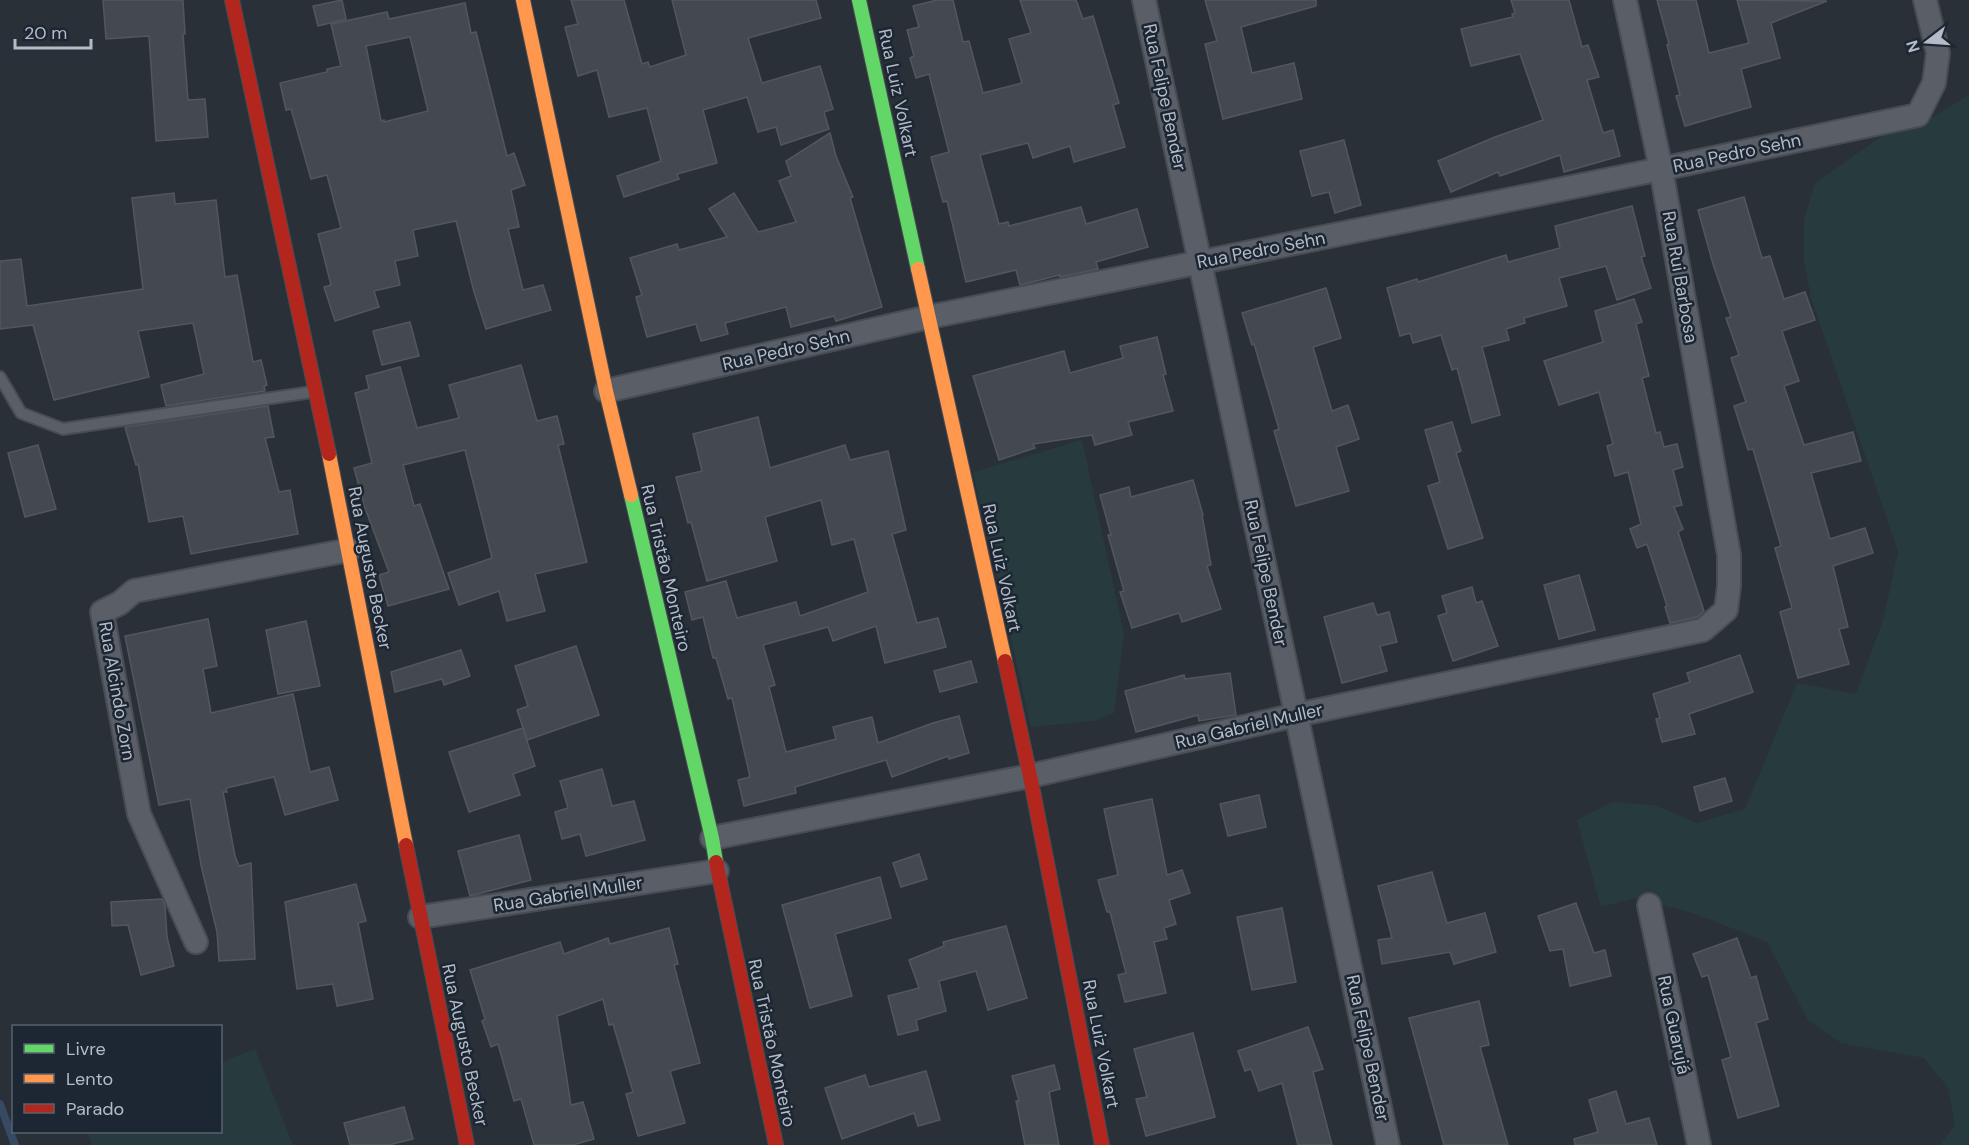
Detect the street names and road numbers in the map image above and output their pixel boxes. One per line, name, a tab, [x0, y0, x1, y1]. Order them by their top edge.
street label: Rua Felipe Bender	[1138, 22, 1192, 173]
street label: Rua Luiz Volkart	[873, 27, 923, 159]
street label: Rua Pedro Sehn	[1671, 128, 1803, 178]
street label: Rua Rui Barbosa	[1657, 209, 1703, 345]
street label: Rua Pedro Sehn	[1195, 226, 1327, 274]
street label: Rua Pedro Sehn	[720, 324, 852, 376]
street label: Rua Tristão Monteiro	[635, 482, 697, 654]
street label: Rua Augusto Becker	[342, 484, 398, 652]
street label: Rua Felipe Bender	[1239, 498, 1293, 649]
street label: Rua Luiz Volkart	[977, 502, 1027, 634]
street label: Rua Alcindo Zorn	[93, 620, 141, 762]
street label: Rua Gabriel Muller	[1173, 697, 1325, 755]
street label: Rua Gabriel Muller	[492, 870, 645, 918]
street label: Rua Tristão Monteiro	[742, 957, 802, 1129]
street label: Rua Augusto Becker	[436, 962, 494, 1129]
street label: Rua Felipe Bender	[1341, 973, 1395, 1124]
street label: Rua Guarujá	[1652, 973, 1696, 1077]
street label: Rua Luiz Volkart	[1077, 978, 1125, 1110]

